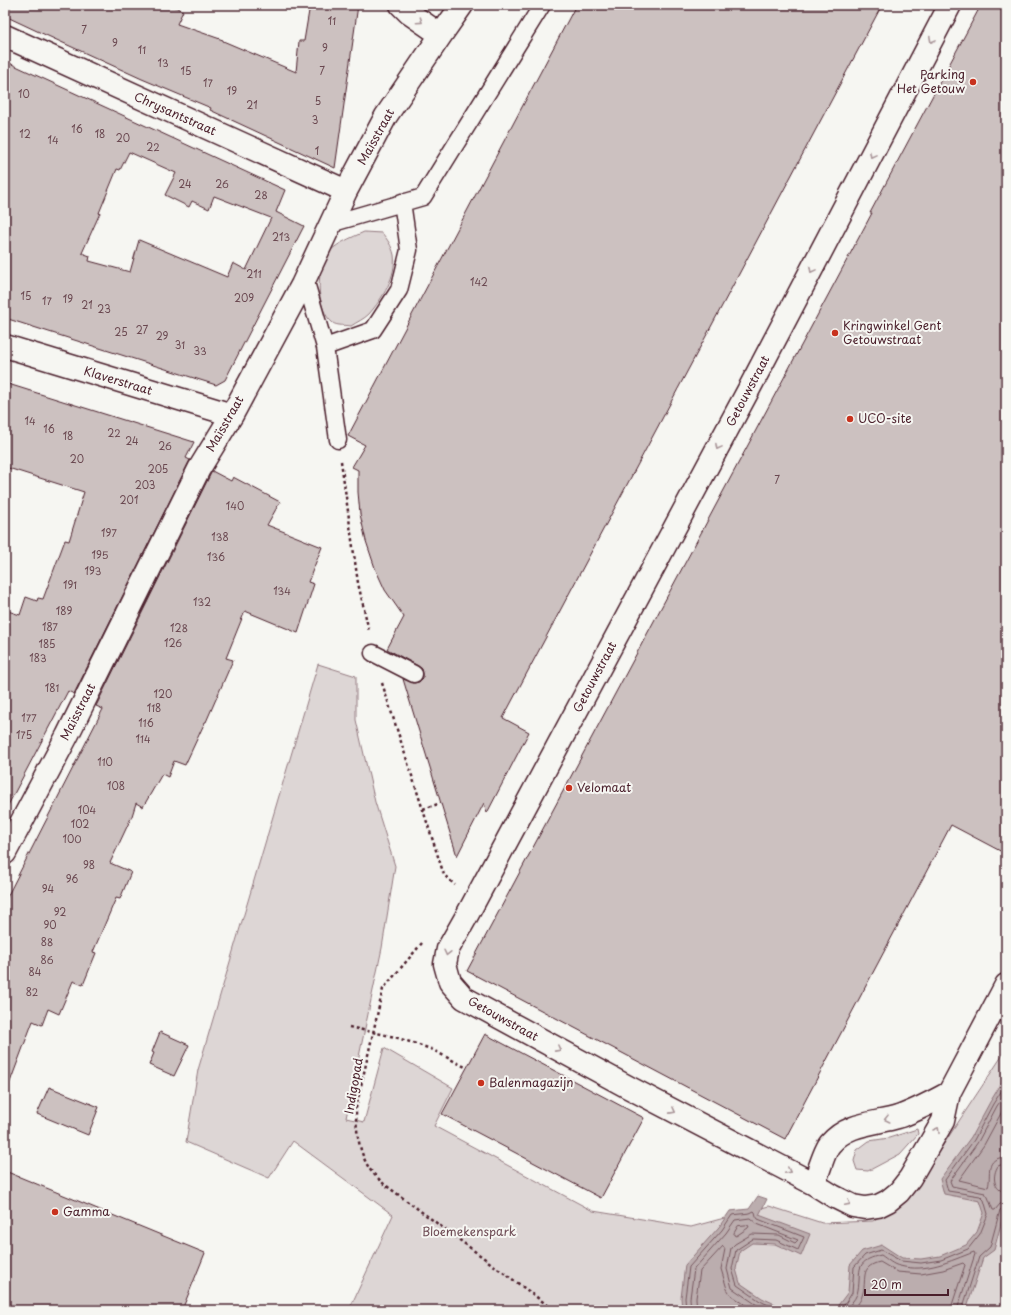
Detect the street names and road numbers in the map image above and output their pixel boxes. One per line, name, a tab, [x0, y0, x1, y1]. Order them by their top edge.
street label: Chrysantstraat	[131, 87, 220, 139]
street label: Maïsstraat	[352, 105, 398, 168]
street label: Getouwstraat	[721, 352, 773, 429]
street label: Klaverstraat	[82, 361, 155, 399]
street label: Maïsstraat	[201, 392, 247, 455]
street label: Getouwstraat	[568, 638, 620, 715]
street label: Maïsstraat	[55, 680, 99, 743]
street label: Getouwstraat	[465, 991, 542, 1045]
street label: Indigopad	[339, 1056, 367, 1115]

